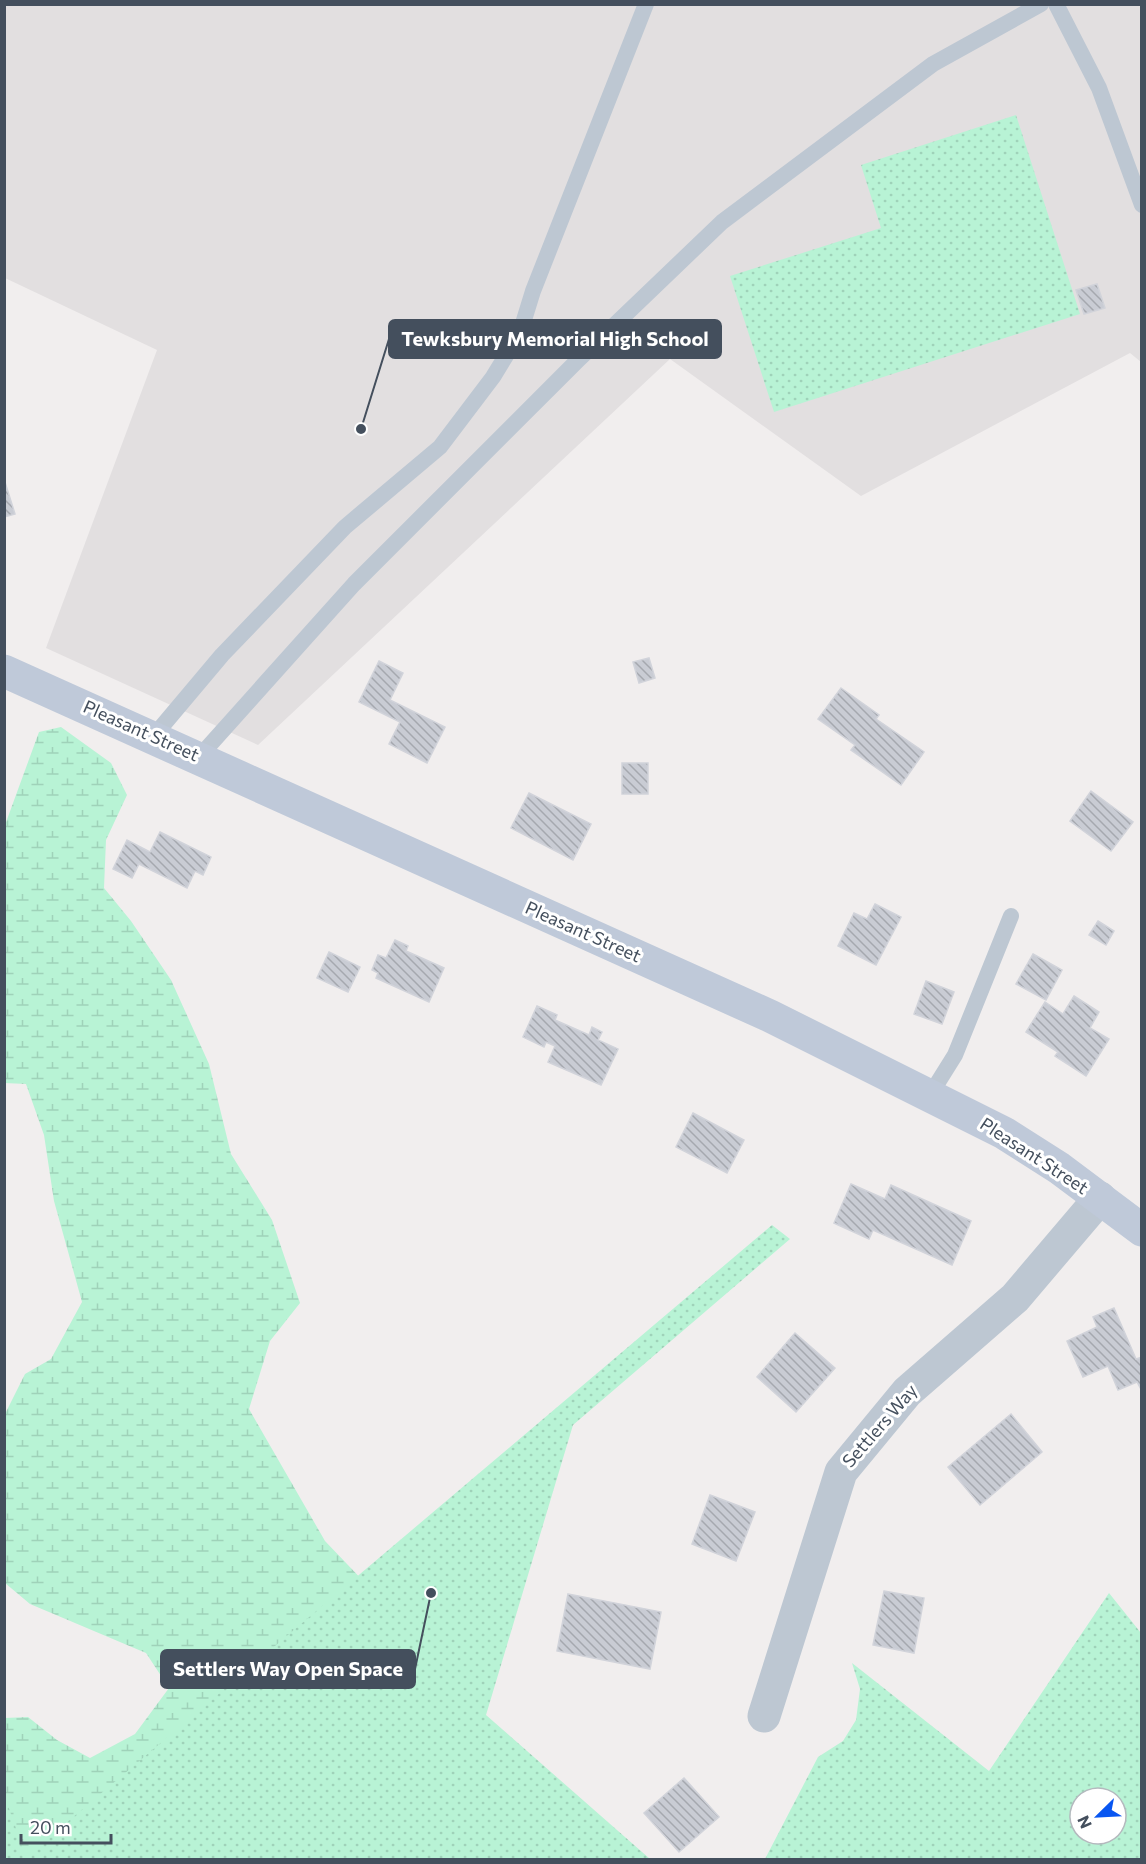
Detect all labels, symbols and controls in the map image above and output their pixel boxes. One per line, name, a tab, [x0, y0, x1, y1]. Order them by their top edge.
callout: Tewksbury Memorial High School	[389, 320, 721, 358]
text: Tewksbury Memorial High School	[401, 326, 709, 350]
street label: Pleasant Street	[80, 695, 203, 765]
street label: Pleasant Street	[522, 896, 645, 966]
street label: Pleasant Street	[976, 1112, 1093, 1198]
street label: Settlers Way	[837, 1379, 921, 1472]
callout: Settlers Way Open Space	[161, 1650, 415, 1688]
text: Settlers Way Open Space	[173, 1656, 403, 1680]
north arrow	[1068, 1786, 1128, 1846]
scale bar	[21, 1807, 111, 1845]
text: N	[1073, 1813, 1095, 1832]
text: 20 m	[30, 1816, 71, 1838]

